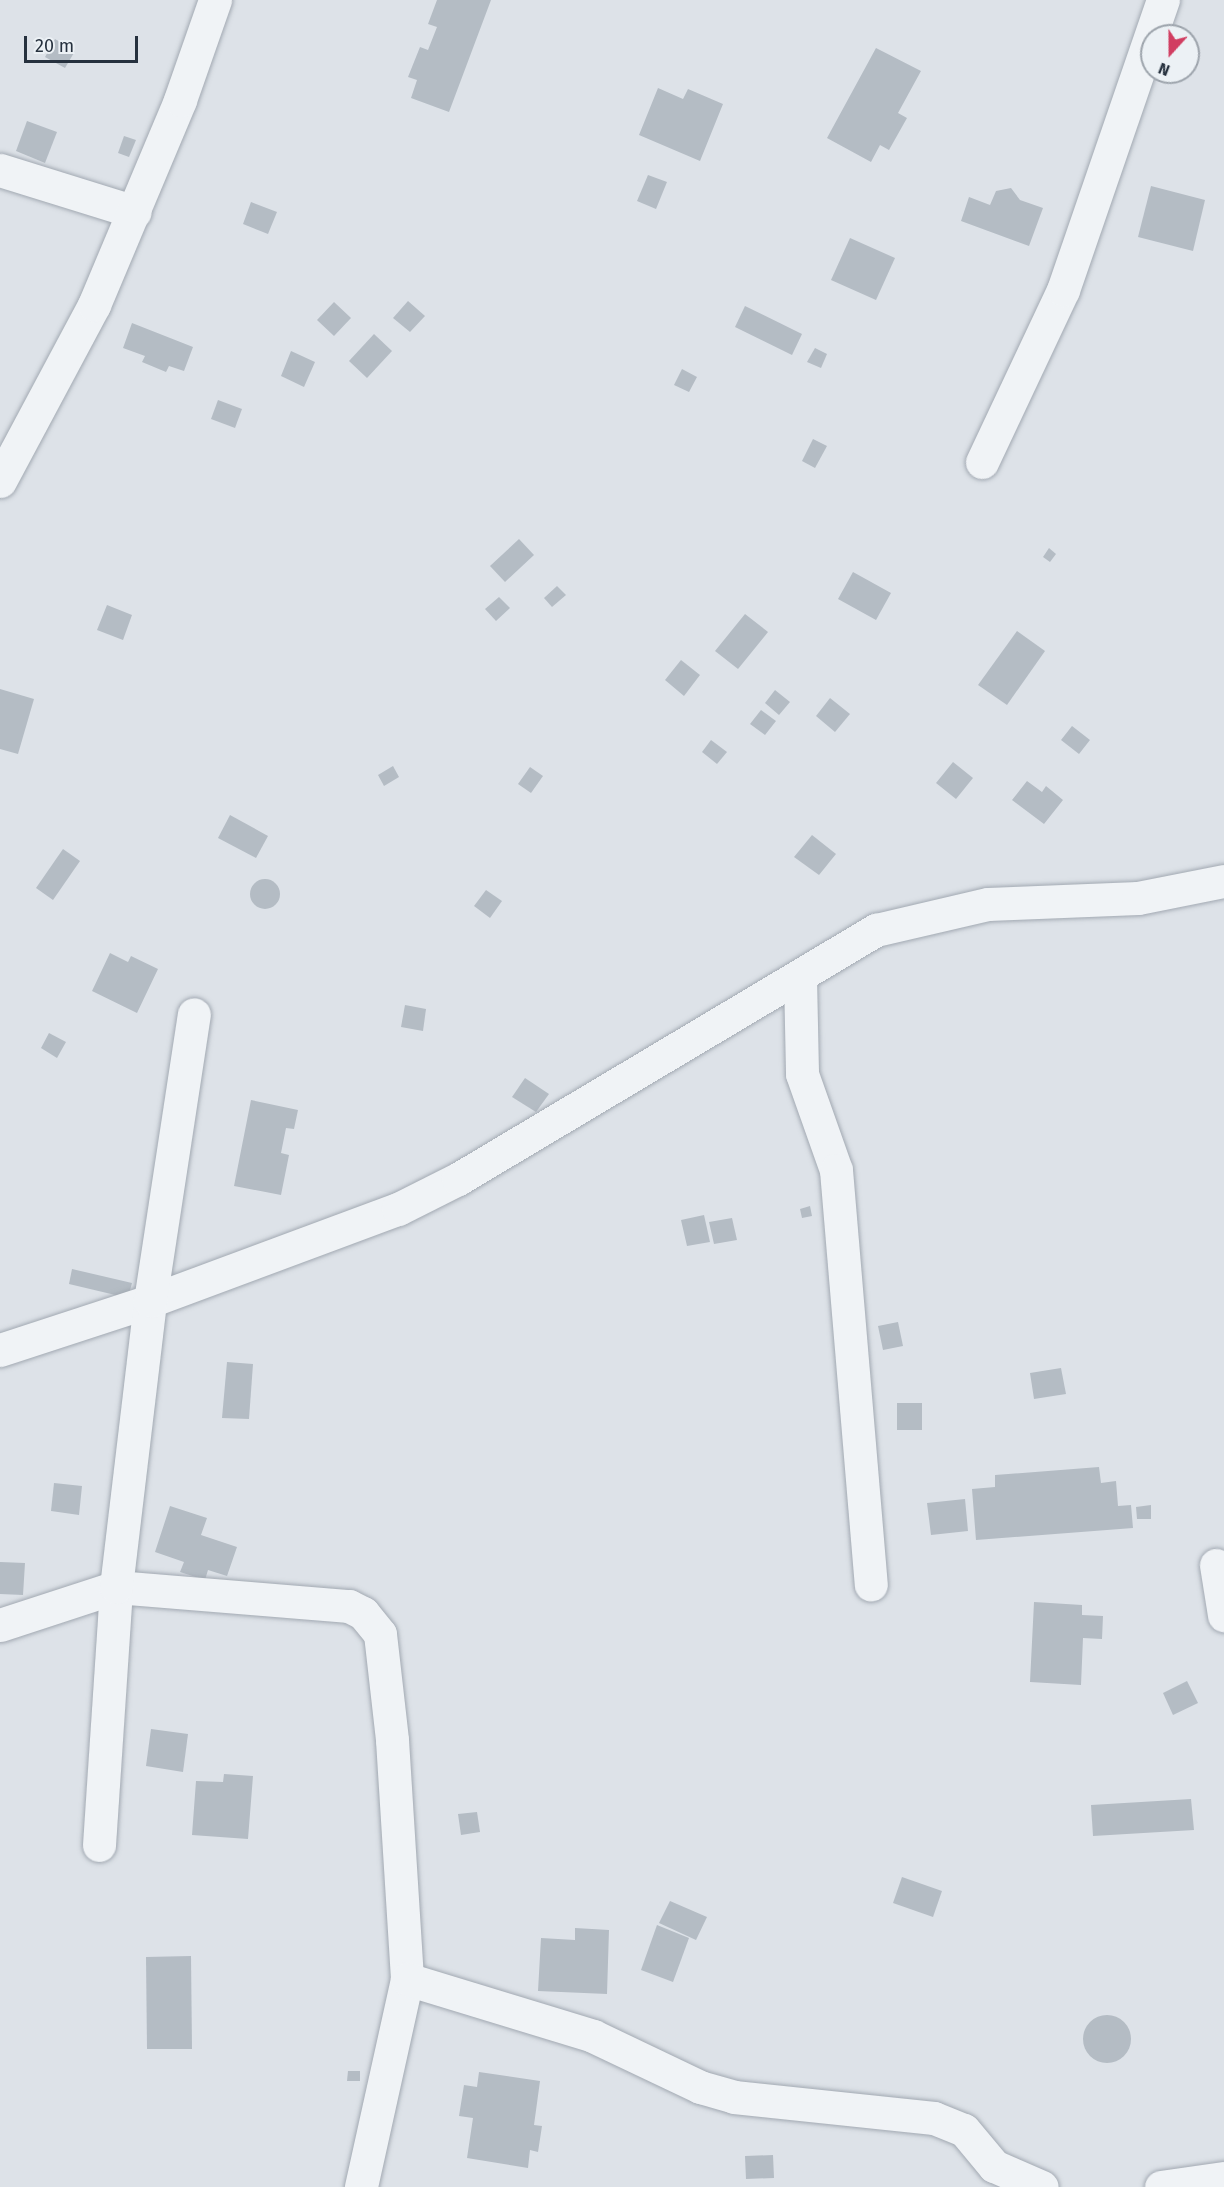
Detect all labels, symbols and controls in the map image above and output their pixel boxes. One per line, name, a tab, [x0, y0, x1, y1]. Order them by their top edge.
scale bar	[27, 24, 141, 62]
north arrow	[1140, 24, 1200, 84]
text: 20 m	[35, 35, 74, 57]
text: N	[1156, 59, 1172, 80]

